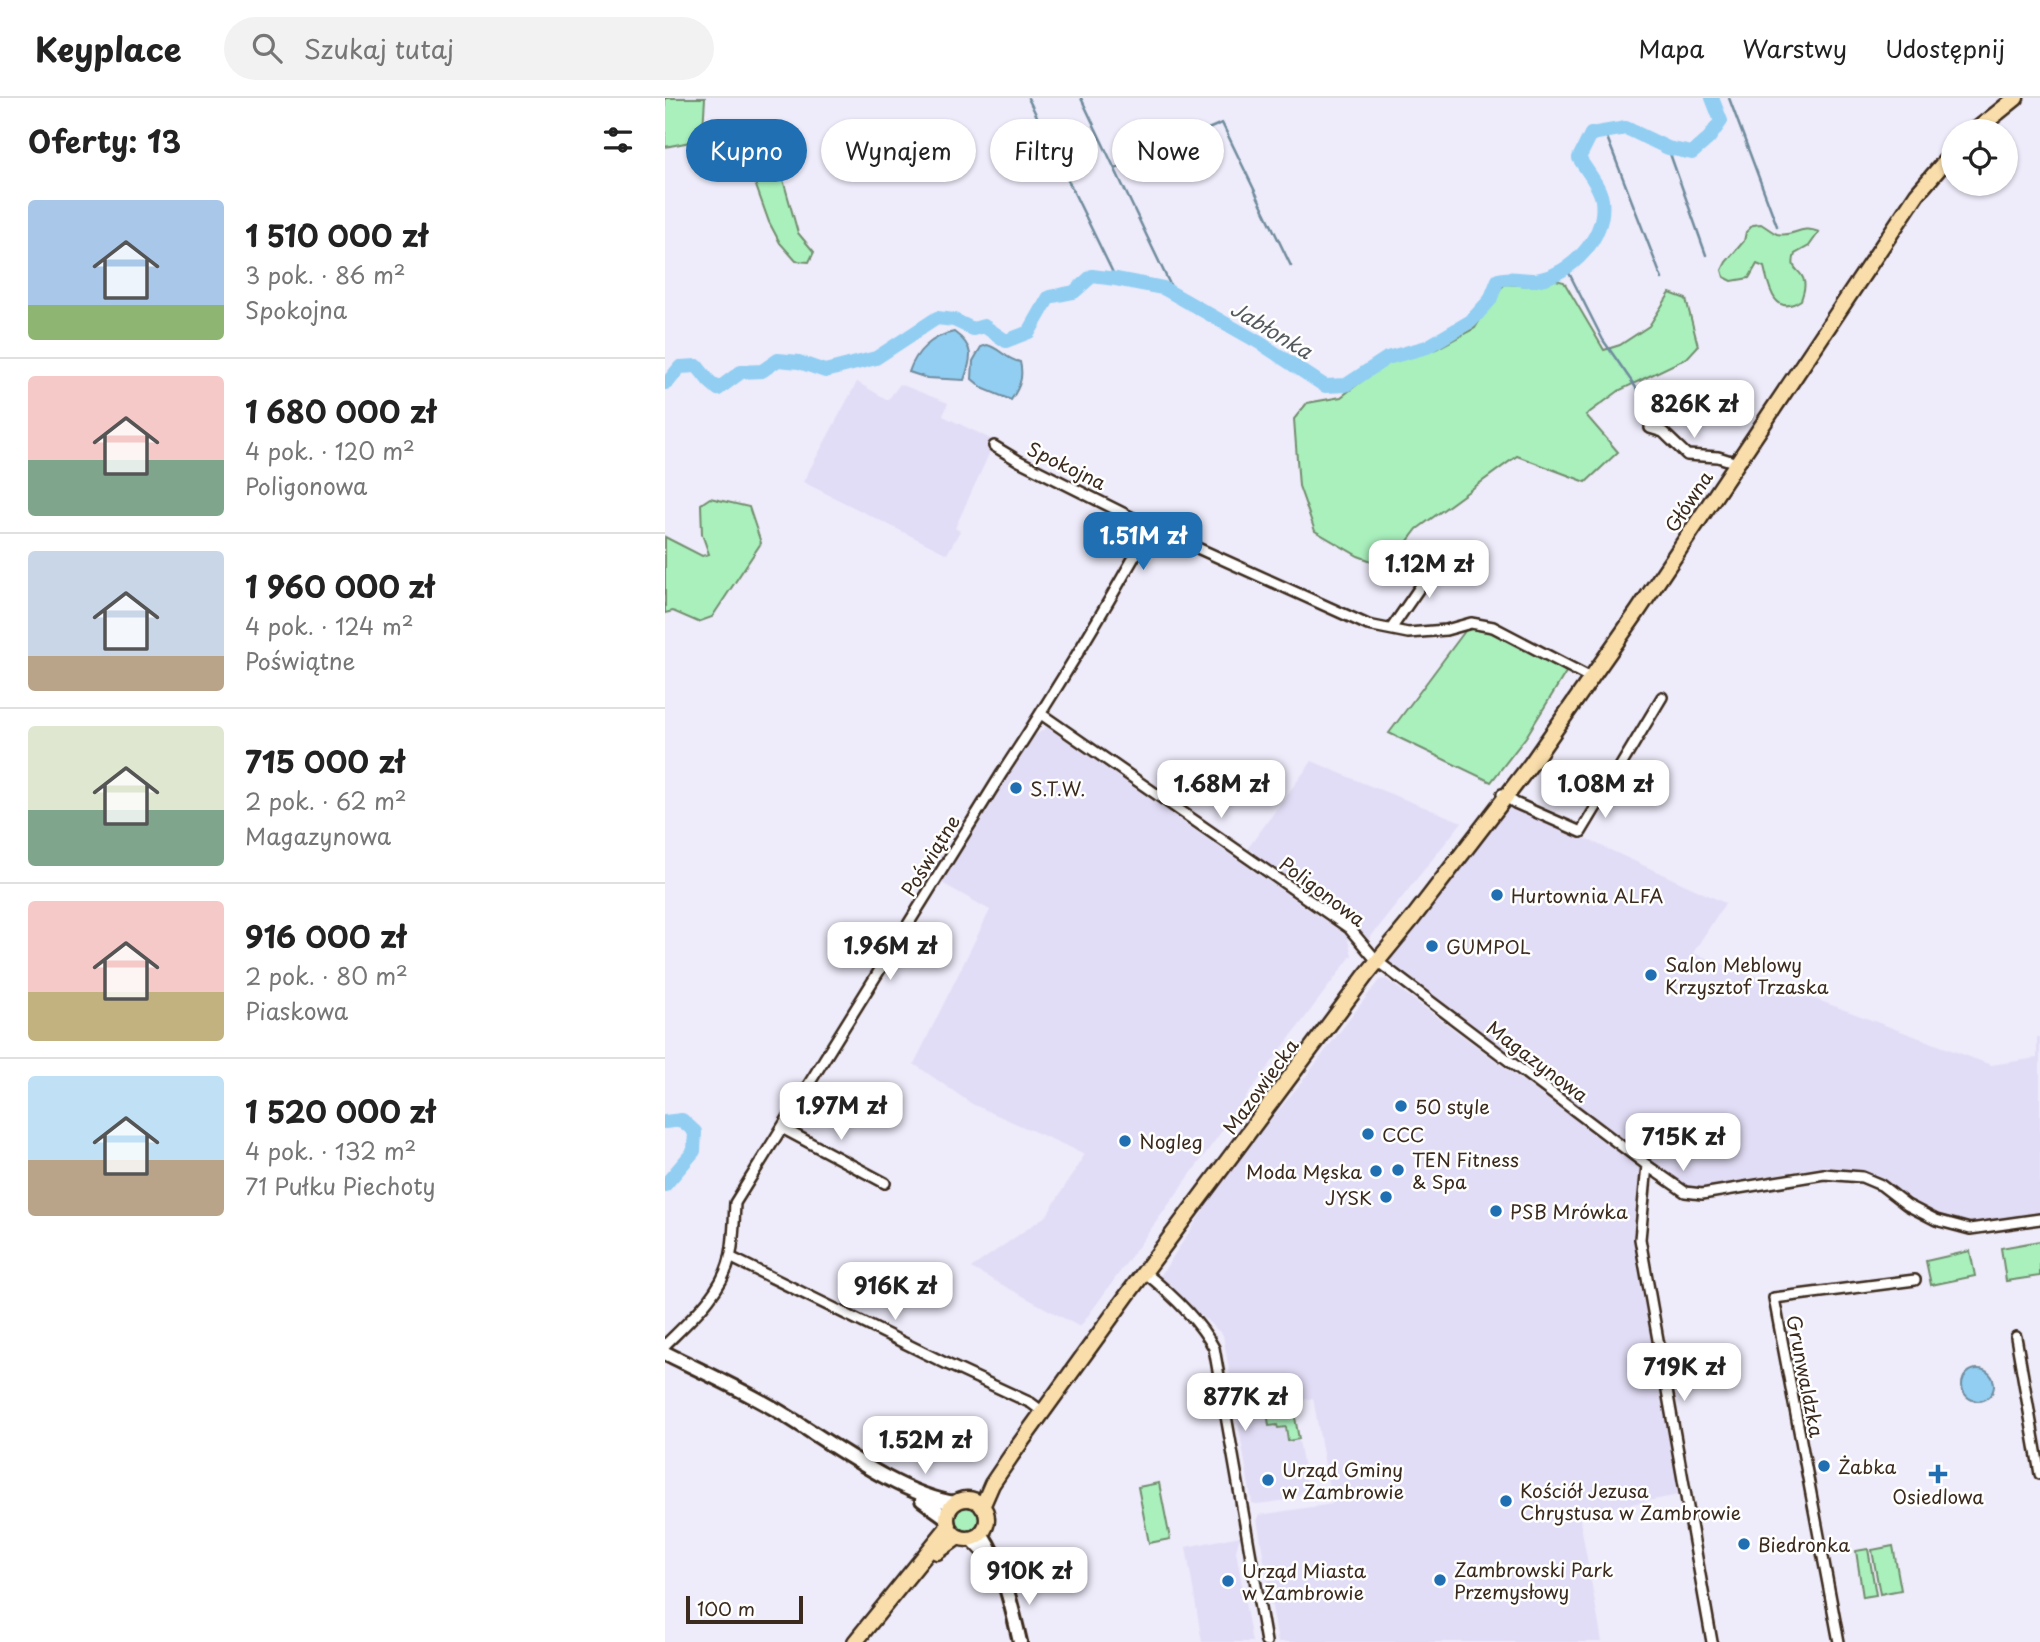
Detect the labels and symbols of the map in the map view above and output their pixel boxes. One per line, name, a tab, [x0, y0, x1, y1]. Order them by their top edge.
water label: Jabłonka	[1225, 292, 1320, 367]
pin: 826K zł	[1629, 380, 1759, 440]
street label: Spokojna	[1023, 434, 1111, 496]
street label: Główna	[1657, 465, 1719, 537]
pin: 1.51M zł	[1071, 512, 1215, 572]
pin: 1.12M zł	[1357, 540, 1501, 600]
pin: 1.68M zł	[1149, 760, 1293, 820]
pin: 1.08M zł	[1533, 760, 1677, 820]
place label: S.T.W.	[1030, 774, 1086, 802]
marker: S.T.W.	[1008, 780, 1024, 796]
street label: Poświątne	[894, 809, 966, 901]
street label: Poligonowa	[1274, 849, 1372, 933]
place label: Hurtownia ALFA	[1511, 881, 1663, 909]
marker: Hurtownia ALFA	[1489, 887, 1505, 903]
pin: 1.96M zł	[818, 922, 962, 982]
place label: GUMPOL	[1446, 932, 1531, 960]
marker: GUMPOL	[1424, 938, 1440, 954]
place label: Salon Meblowy Krzysztof Trzaska	[1665, 950, 1829, 1000]
marker: Salon Meblowy Krzysztof Trzaska	[1643, 967, 1659, 983]
street label: Magazynowa	[1481, 1014, 1595, 1109]
street label: Mazowiecka	[1216, 1032, 1305, 1140]
pin: 1.97M zł	[769, 1082, 913, 1142]
place label: 50 style	[1415, 1092, 1490, 1120]
marker: 50 style	[1393, 1098, 1409, 1114]
pin: 715K zł	[1618, 1114, 1748, 1173]
place label: CCC	[1382, 1120, 1424, 1148]
marker: CCC	[1360, 1126, 1376, 1142]
place label: Nogleg	[1139, 1127, 1203, 1155]
marker: Nogleg	[1117, 1133, 1133, 1149]
place label: TEN Fitness & Spa	[1412, 1145, 1519, 1195]
place label: Moda Męska	[1246, 1157, 1362, 1185]
marker: TEN Fitness & Spa	[1390, 1162, 1406, 1178]
marker: Moda Męska	[1368, 1163, 1384, 1179]
place label: JYSK	[1325, 1183, 1372, 1211]
marker: JYSK	[1378, 1189, 1394, 1205]
place label: PSB Mrówka	[1510, 1197, 1628, 1225]
marker: PSB Mrówka	[1488, 1203, 1504, 1219]
pin: 916K zł	[830, 1262, 960, 1322]
street label: Grunwaldzka	[1780, 1313, 1832, 1440]
pin: 719K zł	[1619, 1344, 1749, 1403]
pin: 877K zł	[1180, 1374, 1310, 1433]
pin: 1.52M zł	[853, 1416, 997, 1476]
place label: Żabka	[1838, 1452, 1896, 1480]
place label: Urząd Gminy w Zambrowie	[1282, 1455, 1404, 1505]
marker: Żabka	[1816, 1458, 1832, 1474]
marker: Osiedlowa	[1930, 1466, 1946, 1482]
marker: Urząd Gminy w Zambrowie	[1260, 1472, 1276, 1488]
place label: Kościół Jezusa Chrystusa w Zambrowie	[1520, 1476, 1741, 1526]
place label: Osiedlowa	[1892, 1482, 1984, 1510]
marker: Kościół Jezusa Chrystusa w Zambrowie	[1498, 1493, 1514, 1509]
place label: Biedronka	[1758, 1530, 1850, 1558]
marker: Biedronka	[1736, 1536, 1752, 1552]
pin: 910K zł	[964, 1548, 1094, 1607]
place label: Zambrowski Park Przemysłowy	[1454, 1555, 1614, 1605]
place label: Urząd Miasta w Zambrowie	[1242, 1556, 1367, 1606]
marker: Zambrowski Park Przemysłowy	[1432, 1572, 1448, 1588]
marker: Urząd Miasta w Zambrowie	[1220, 1573, 1236, 1589]
scale bar	[686, 1593, 803, 1625]

